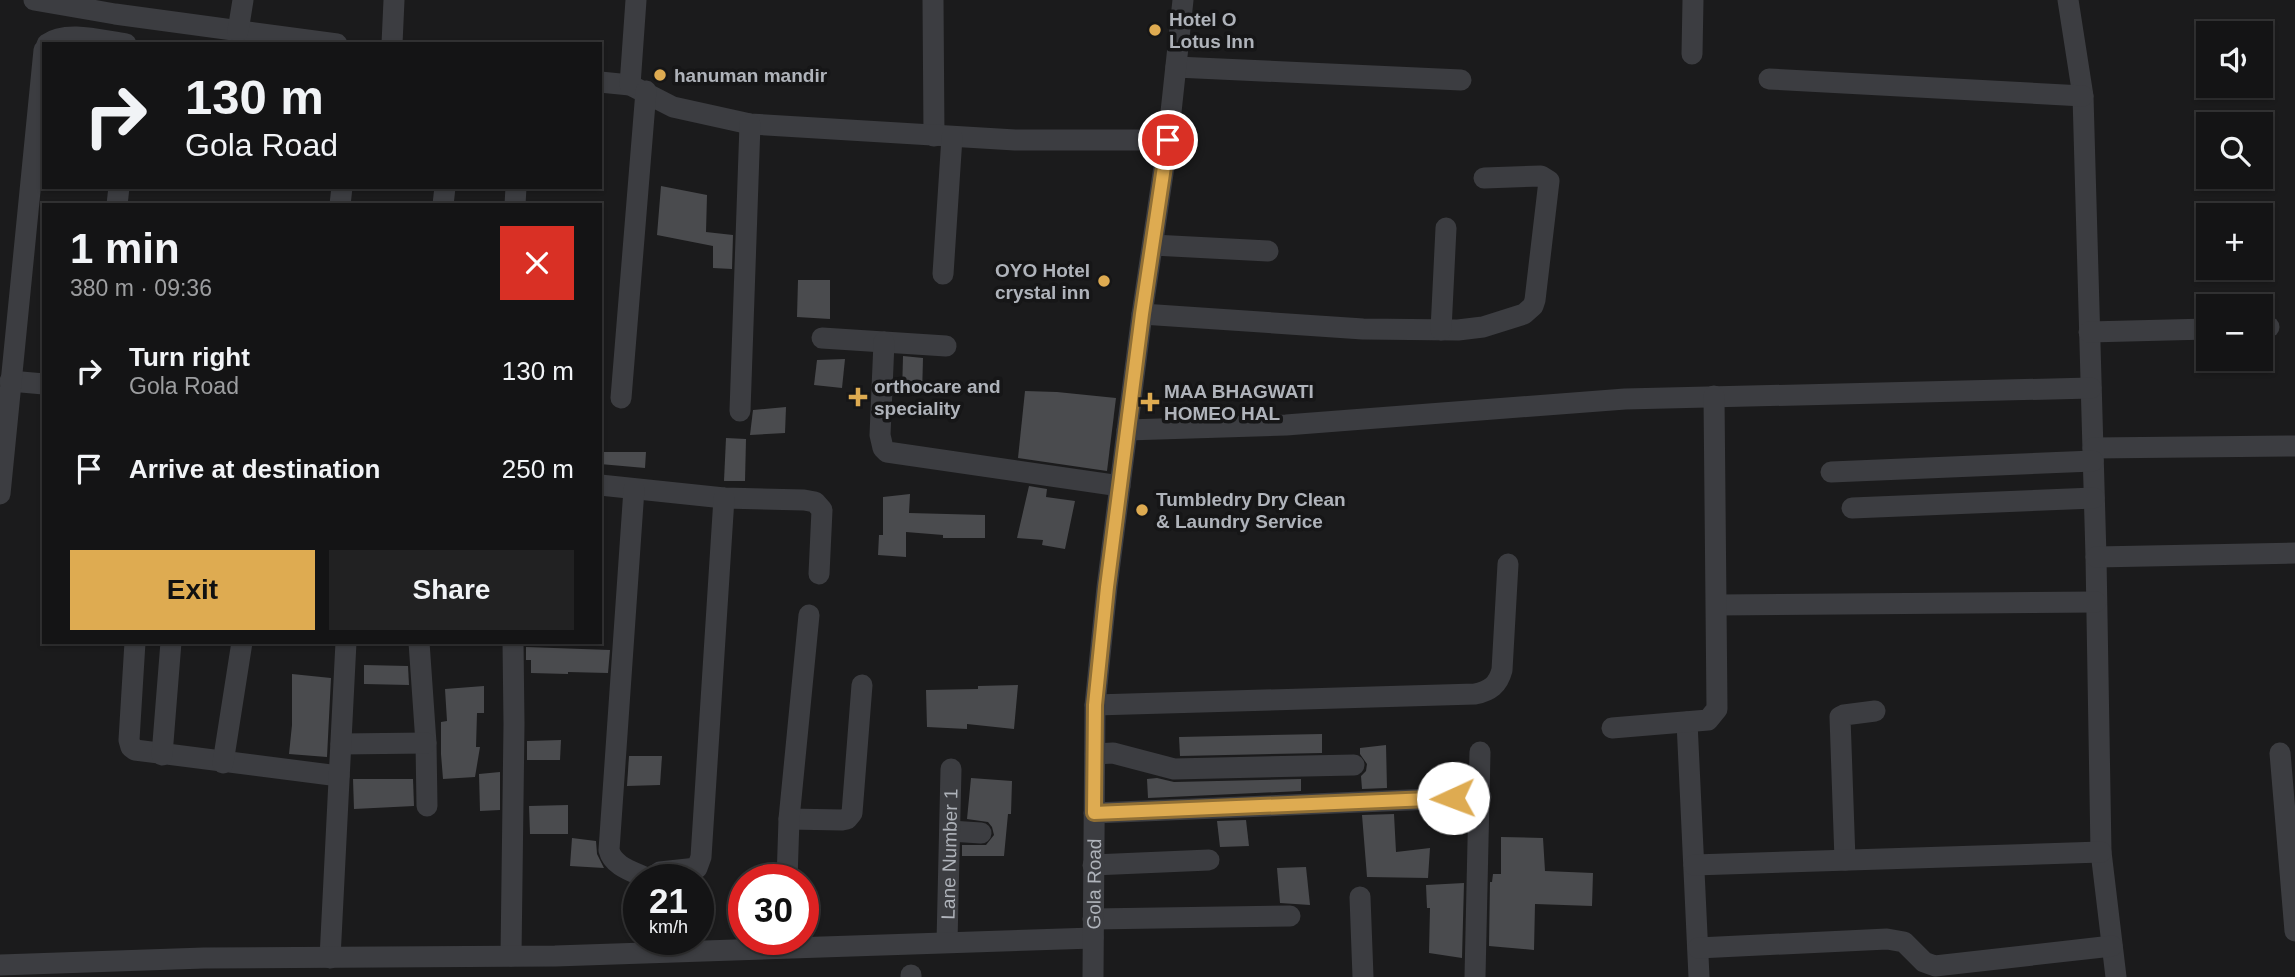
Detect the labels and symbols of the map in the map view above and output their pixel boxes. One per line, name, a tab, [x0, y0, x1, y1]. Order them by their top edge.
place label: Hotel O Lotus Inn	[1169, 9, 1254, 52]
marker: Hotel O Lotus Inn	[1147, 22, 1163, 38]
place label: hanuman mandir	[674, 65, 828, 86]
marker: hanuman mandir	[652, 67, 668, 83]
pin	[1138, 110, 1198, 170]
place label: OYO Hotel crystal inn	[995, 260, 1090, 303]
marker: OYO Hotel crystal inn	[1096, 273, 1112, 289]
place label: orthocare and speciality	[874, 376, 1001, 419]
place label: MAA BHAGWATI HOMEO HAL	[1164, 381, 1314, 424]
marker: orthocare and speciality	[848, 387, 868, 407]
marker: MAA BHAGWATI HOMEO HAL	[1142, 394, 1158, 410]
place label: Tumbledry Dry Clean & Laundry Service	[1156, 489, 1346, 532]
marker: Tumbledry Dry Clean & Laundry Service	[1134, 502, 1150, 518]
position arrow	[1416, 761, 1490, 835]
street label: Lane Number 1	[938, 788, 962, 920]
street label: Gola Road	[1083, 838, 1105, 930]
speed limit sign: 30	[728, 864, 819, 955]

